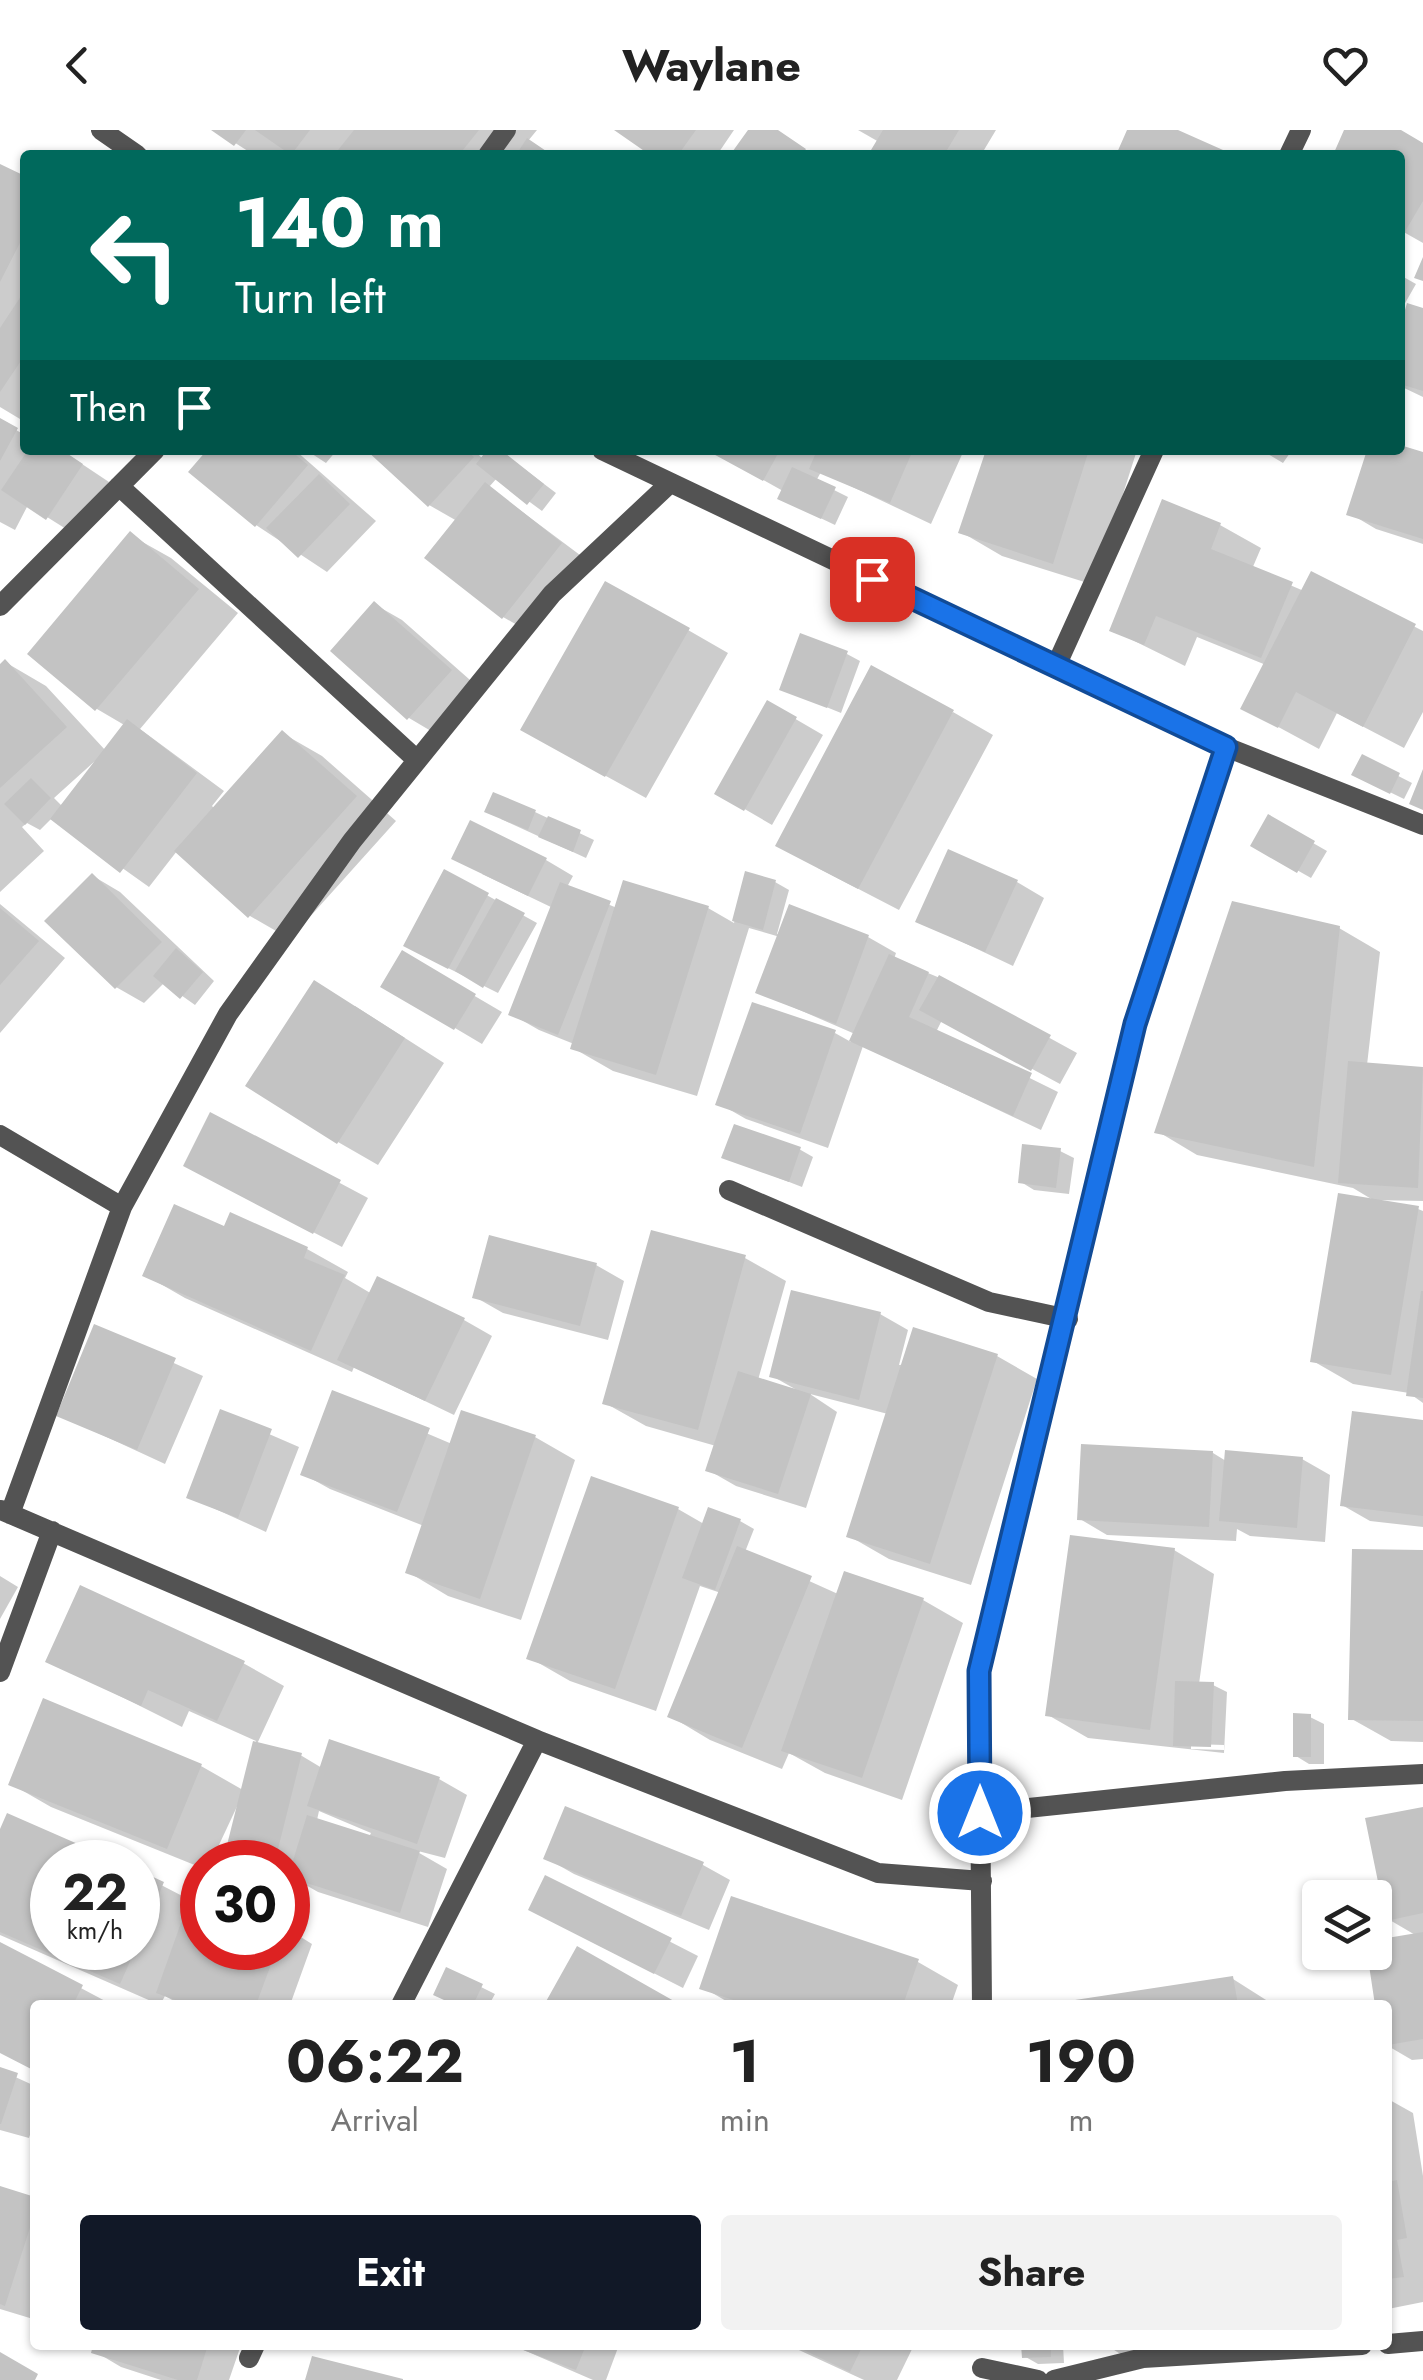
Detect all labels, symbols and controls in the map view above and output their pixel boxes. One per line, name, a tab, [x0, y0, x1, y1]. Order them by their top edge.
text: Waylane	[622, 33, 801, 98]
icon: back	[50, 38, 105, 93]
icon: heart	[1318, 38, 1373, 93]
text: 140 m	[235, 172, 444, 273]
icon: left	[70, 190, 200, 320]
text: Turn left	[235, 265, 386, 330]
text: Then	[70, 380, 147, 435]
icon: arrive	[167, 380, 222, 435]
pin	[830, 537, 915, 622]
icon: arrive	[845, 552, 900, 607]
position arrow	[928, 1761, 1032, 1865]
speed limit sign: 30	[180, 1840, 310, 1970]
text: 22	[62, 1856, 128, 1929]
map controls	[1302, 1880, 1392, 1970]
button: layers	[1302, 1880, 1392, 1970]
text: km/h	[67, 1912, 123, 1948]
text: 06:22	[286, 2018, 464, 2105]
text: 1	[729, 2018, 760, 2105]
text: 190	[1026, 2018, 1136, 2105]
text: Arrival	[331, 2097, 419, 2143]
text: min	[720, 2097, 770, 2143]
text: m	[1068, 2097, 1093, 2143]
button: Exit	[80, 2215, 701, 2330]
button: Share	[721, 2215, 1342, 2330]

